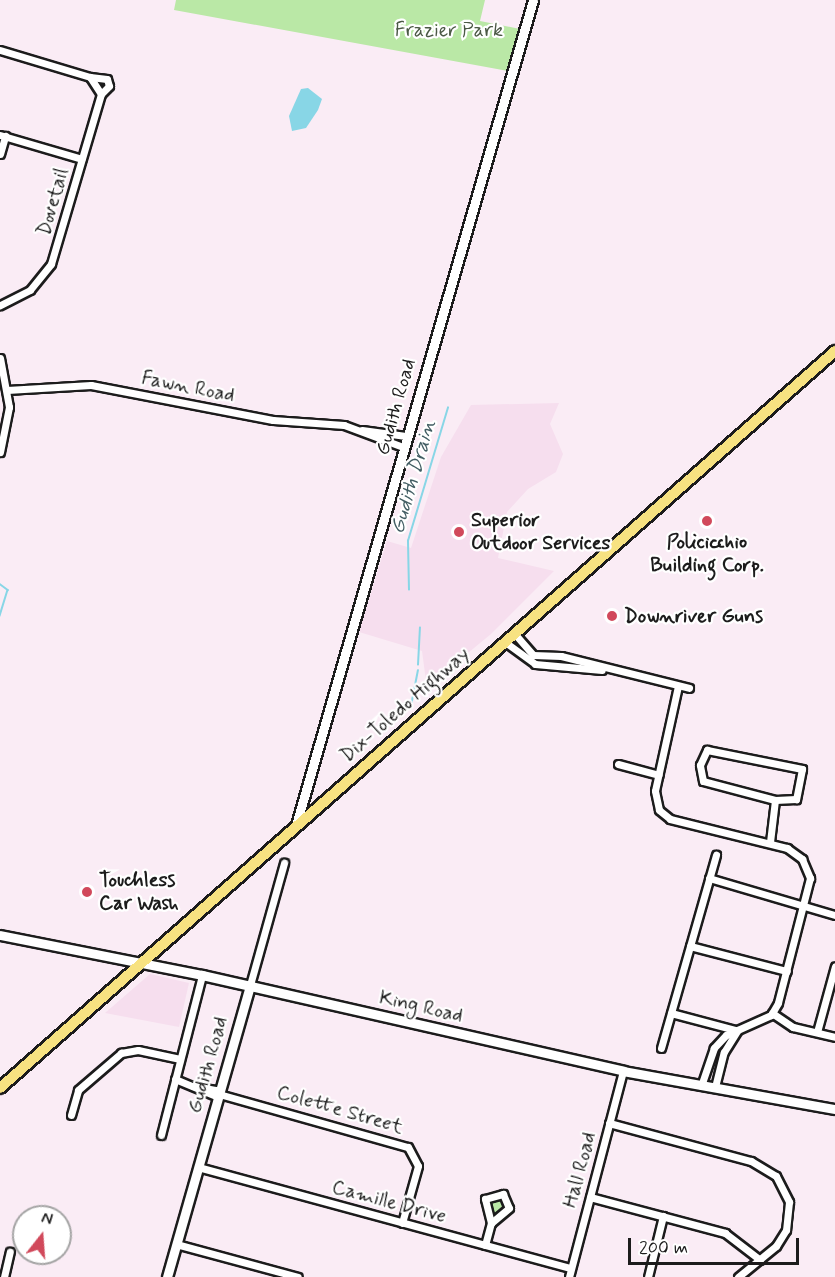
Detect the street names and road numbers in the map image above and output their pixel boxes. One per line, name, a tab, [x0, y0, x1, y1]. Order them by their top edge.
street label: Dovetail	[32, 166, 74, 238]
street label: Gudith Road	[371, 356, 421, 458]
street label: Fawn Road	[139, 366, 237, 408]
street label: Dix-Toledo Highway	[335, 642, 475, 768]
street label: King Road	[377, 986, 465, 1028]
street label: Gudith Road	[183, 1014, 233, 1116]
street label: Colette Street	[274, 1081, 406, 1139]
street label: Hall Road	[558, 1129, 602, 1211]
street label: Camille Drive	[330, 1175, 448, 1229]

